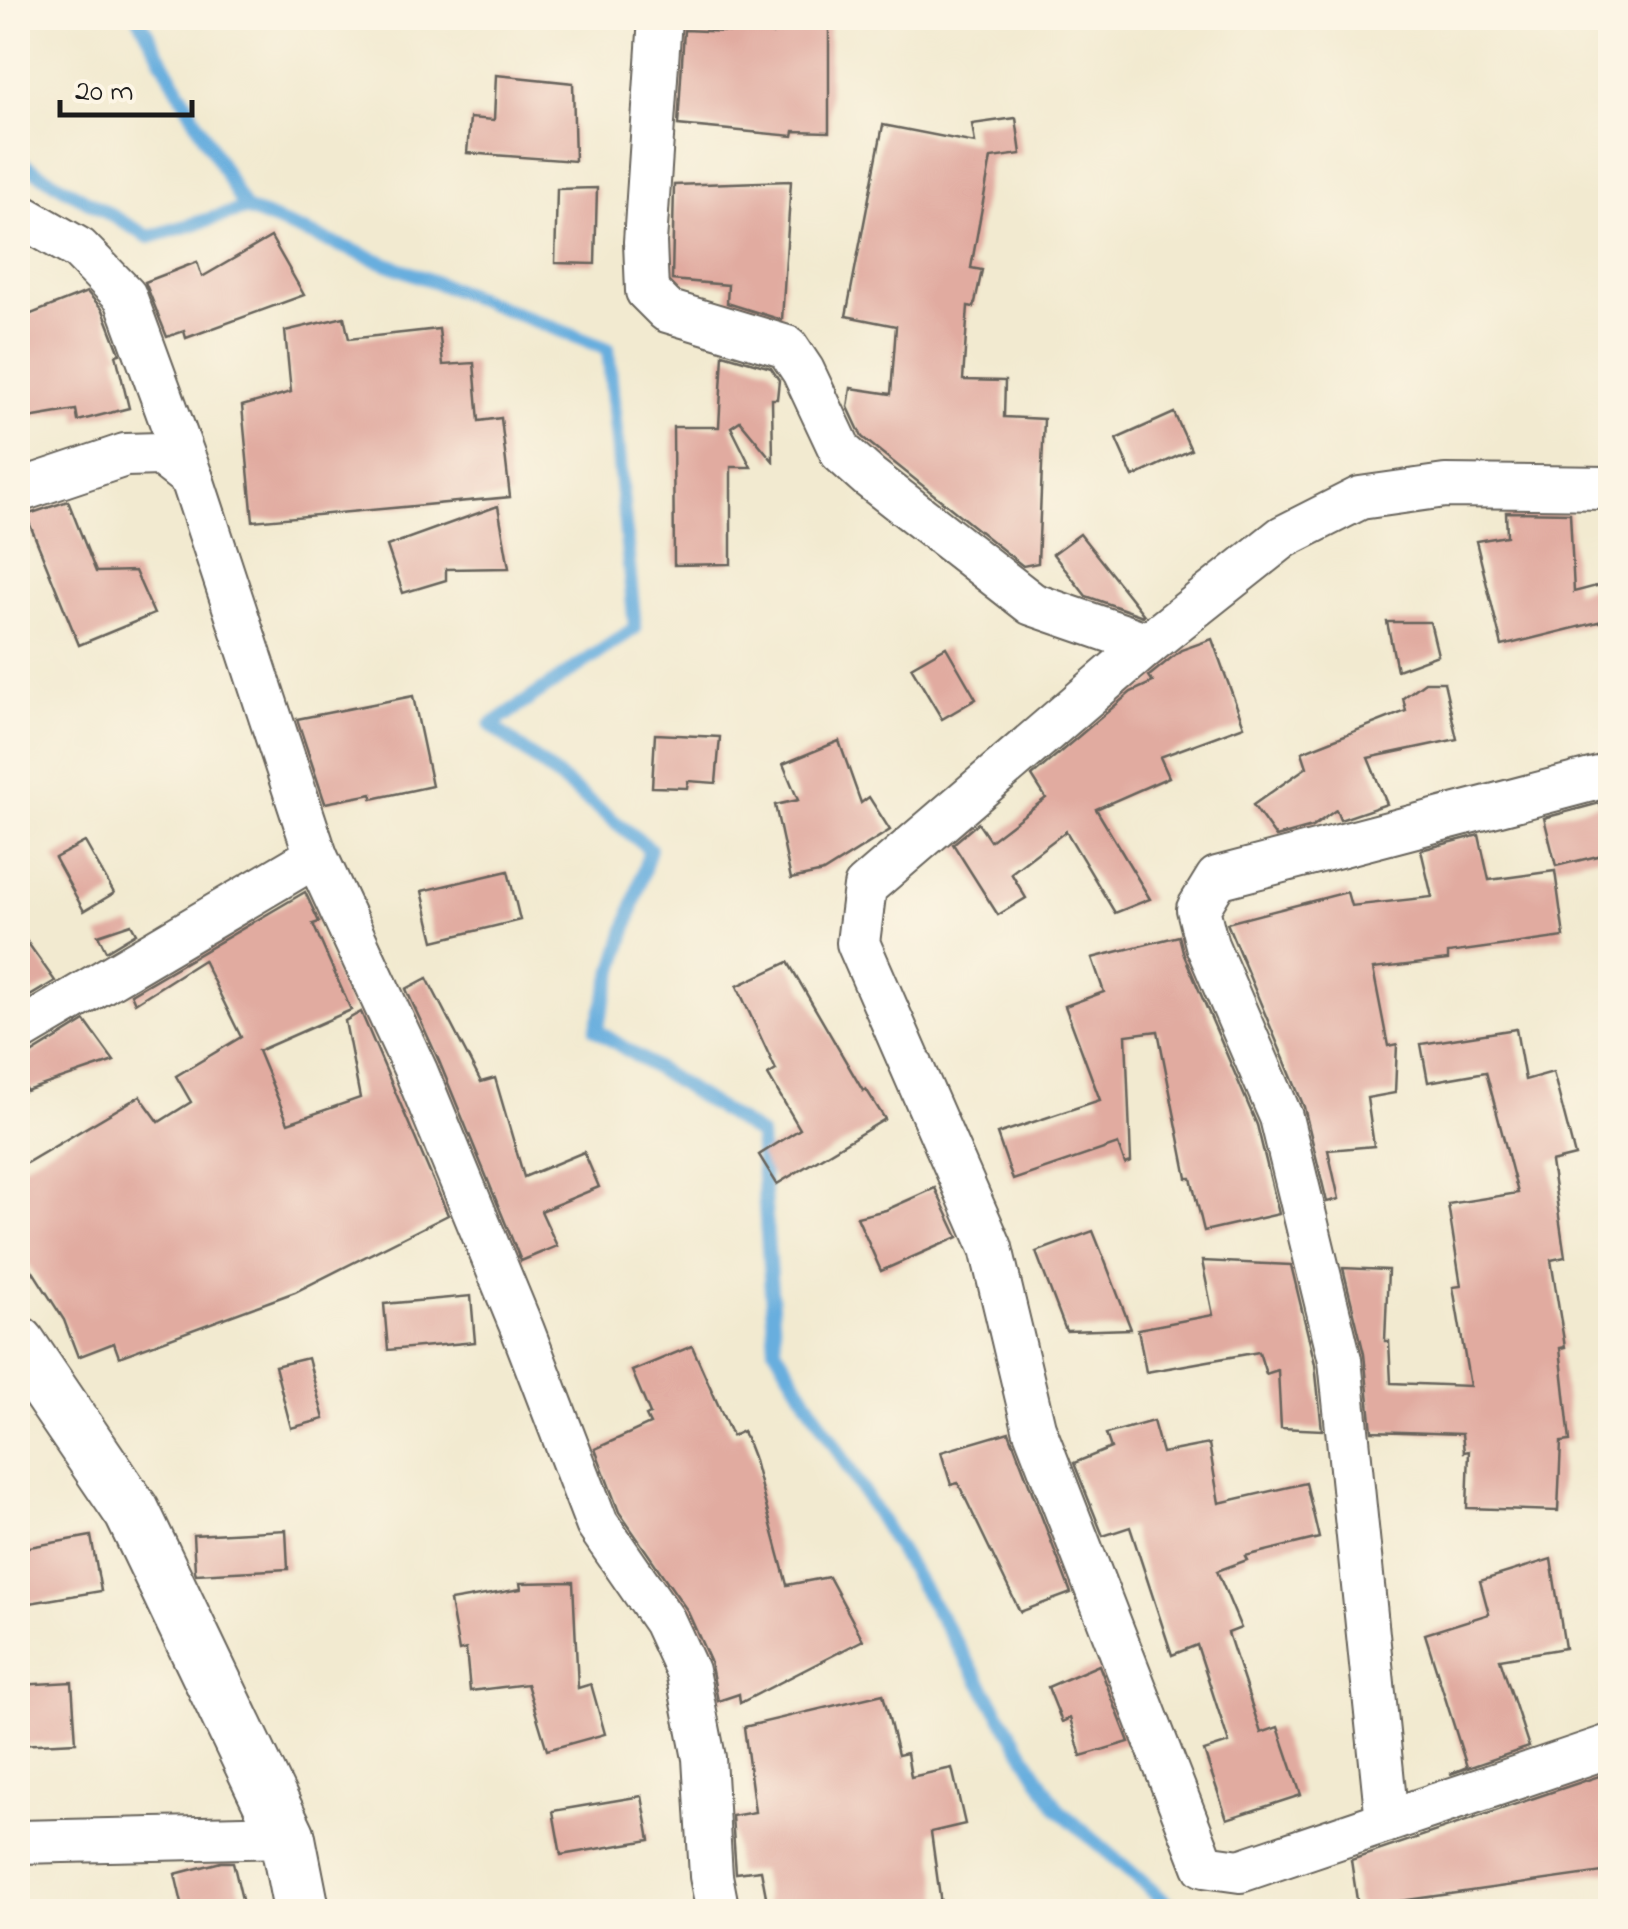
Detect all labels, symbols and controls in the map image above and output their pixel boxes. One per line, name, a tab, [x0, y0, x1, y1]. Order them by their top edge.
scale bar	[60, 55, 192, 117]
text: 20 m	[75, 71, 134, 115]

